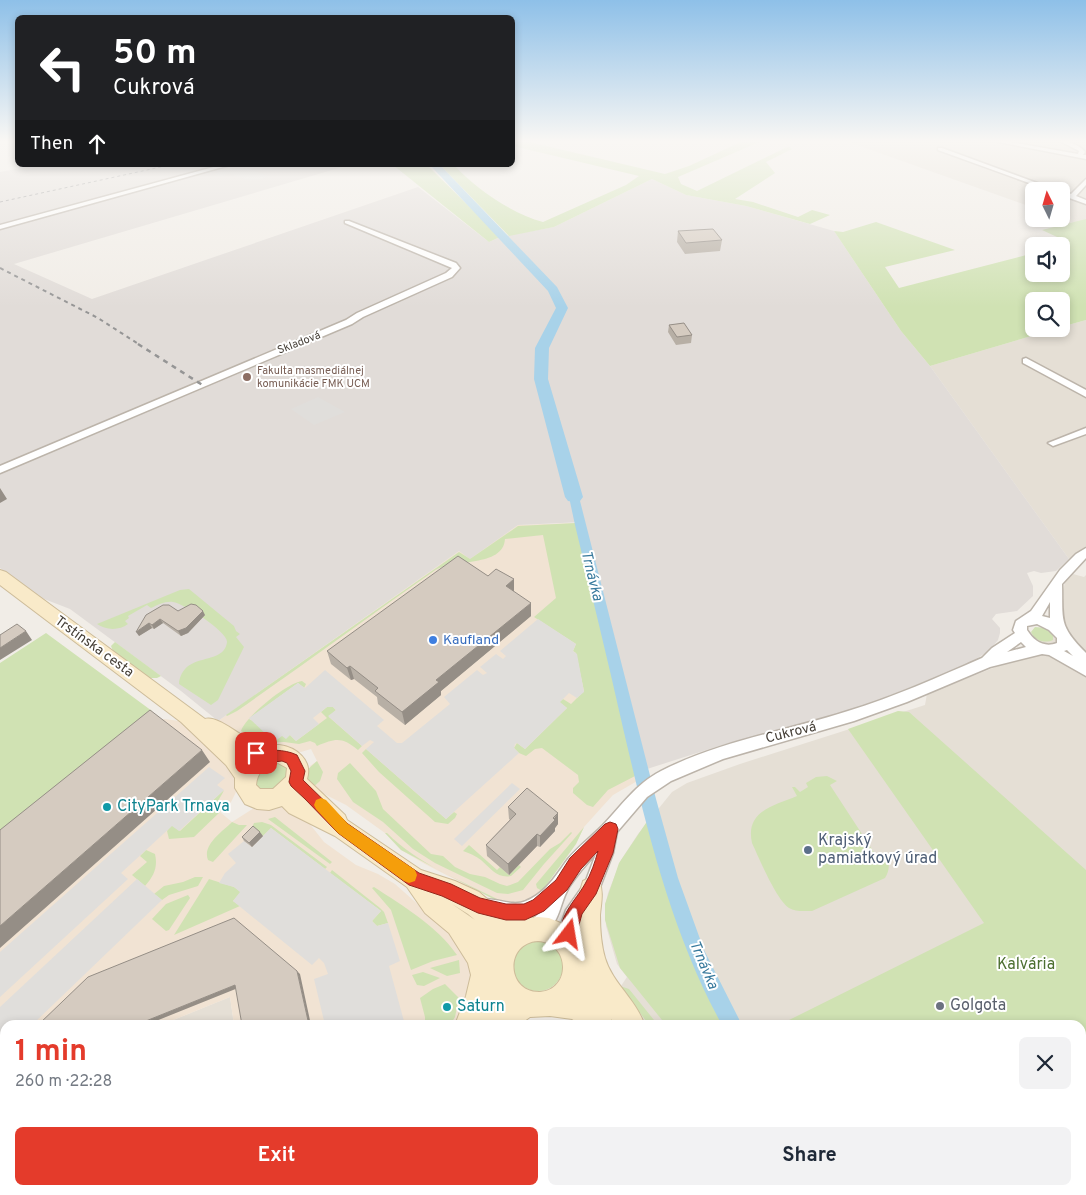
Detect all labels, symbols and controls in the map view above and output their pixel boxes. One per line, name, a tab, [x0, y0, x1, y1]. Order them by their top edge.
text: 50 m	[113, 32, 197, 76]
icon: left	[30, 35, 95, 100]
text: Cukrová	[113, 75, 194, 102]
icon: ahead	[83, 130, 111, 158]
text: Then	[30, 132, 73, 156]
north arrow	[1025, 182, 1070, 228]
map controls	[1025, 182, 1070, 337]
button: sound	[1025, 237, 1070, 282]
button: search	[1025, 292, 1070, 337]
street label: Skladová	[276, 328, 323, 358]
place label: Fakulta masmediálnej komunikácie FMK UCM	[257, 364, 370, 391]
marker: Fakulta masmediálnej komunikácie FMK UCM	[241, 371, 253, 383]
water label: Trnávka	[576, 549, 606, 603]
street label: Trstínska cesta	[51, 613, 137, 681]
place label: Kaufland	[443, 632, 499, 649]
marker: Kaufland	[427, 634, 439, 646]
street label: Cukrová	[764, 718, 818, 748]
pin	[235, 732, 277, 774]
icon: arrive	[242, 739, 270, 767]
place label: CityPark Trnava	[117, 797, 230, 817]
marker: CityPark Trnava	[101, 801, 113, 813]
place label: Krajský pamiatkový úrad	[818, 831, 937, 869]
marker: Krajský pamiatkový úrad	[802, 844, 814, 856]
position arrow	[542, 907, 594, 959]
water label: Trnávka	[684, 938, 722, 992]
park label: Kalvária	[997, 955, 1055, 975]
place label: Golgota	[950, 996, 1006, 1016]
place label: Saturn	[457, 997, 505, 1017]
marker: Golgota	[934, 1000, 946, 1012]
marker: Saturn	[441, 1001, 453, 1013]
text: 1 min	[15, 1034, 87, 1071]
button: close	[1019, 1037, 1071, 1089]
text: 260 m · 22:28	[15, 1072, 112, 1092]
button: Exit	[15, 1127, 538, 1185]
button: Share	[548, 1127, 1071, 1185]

